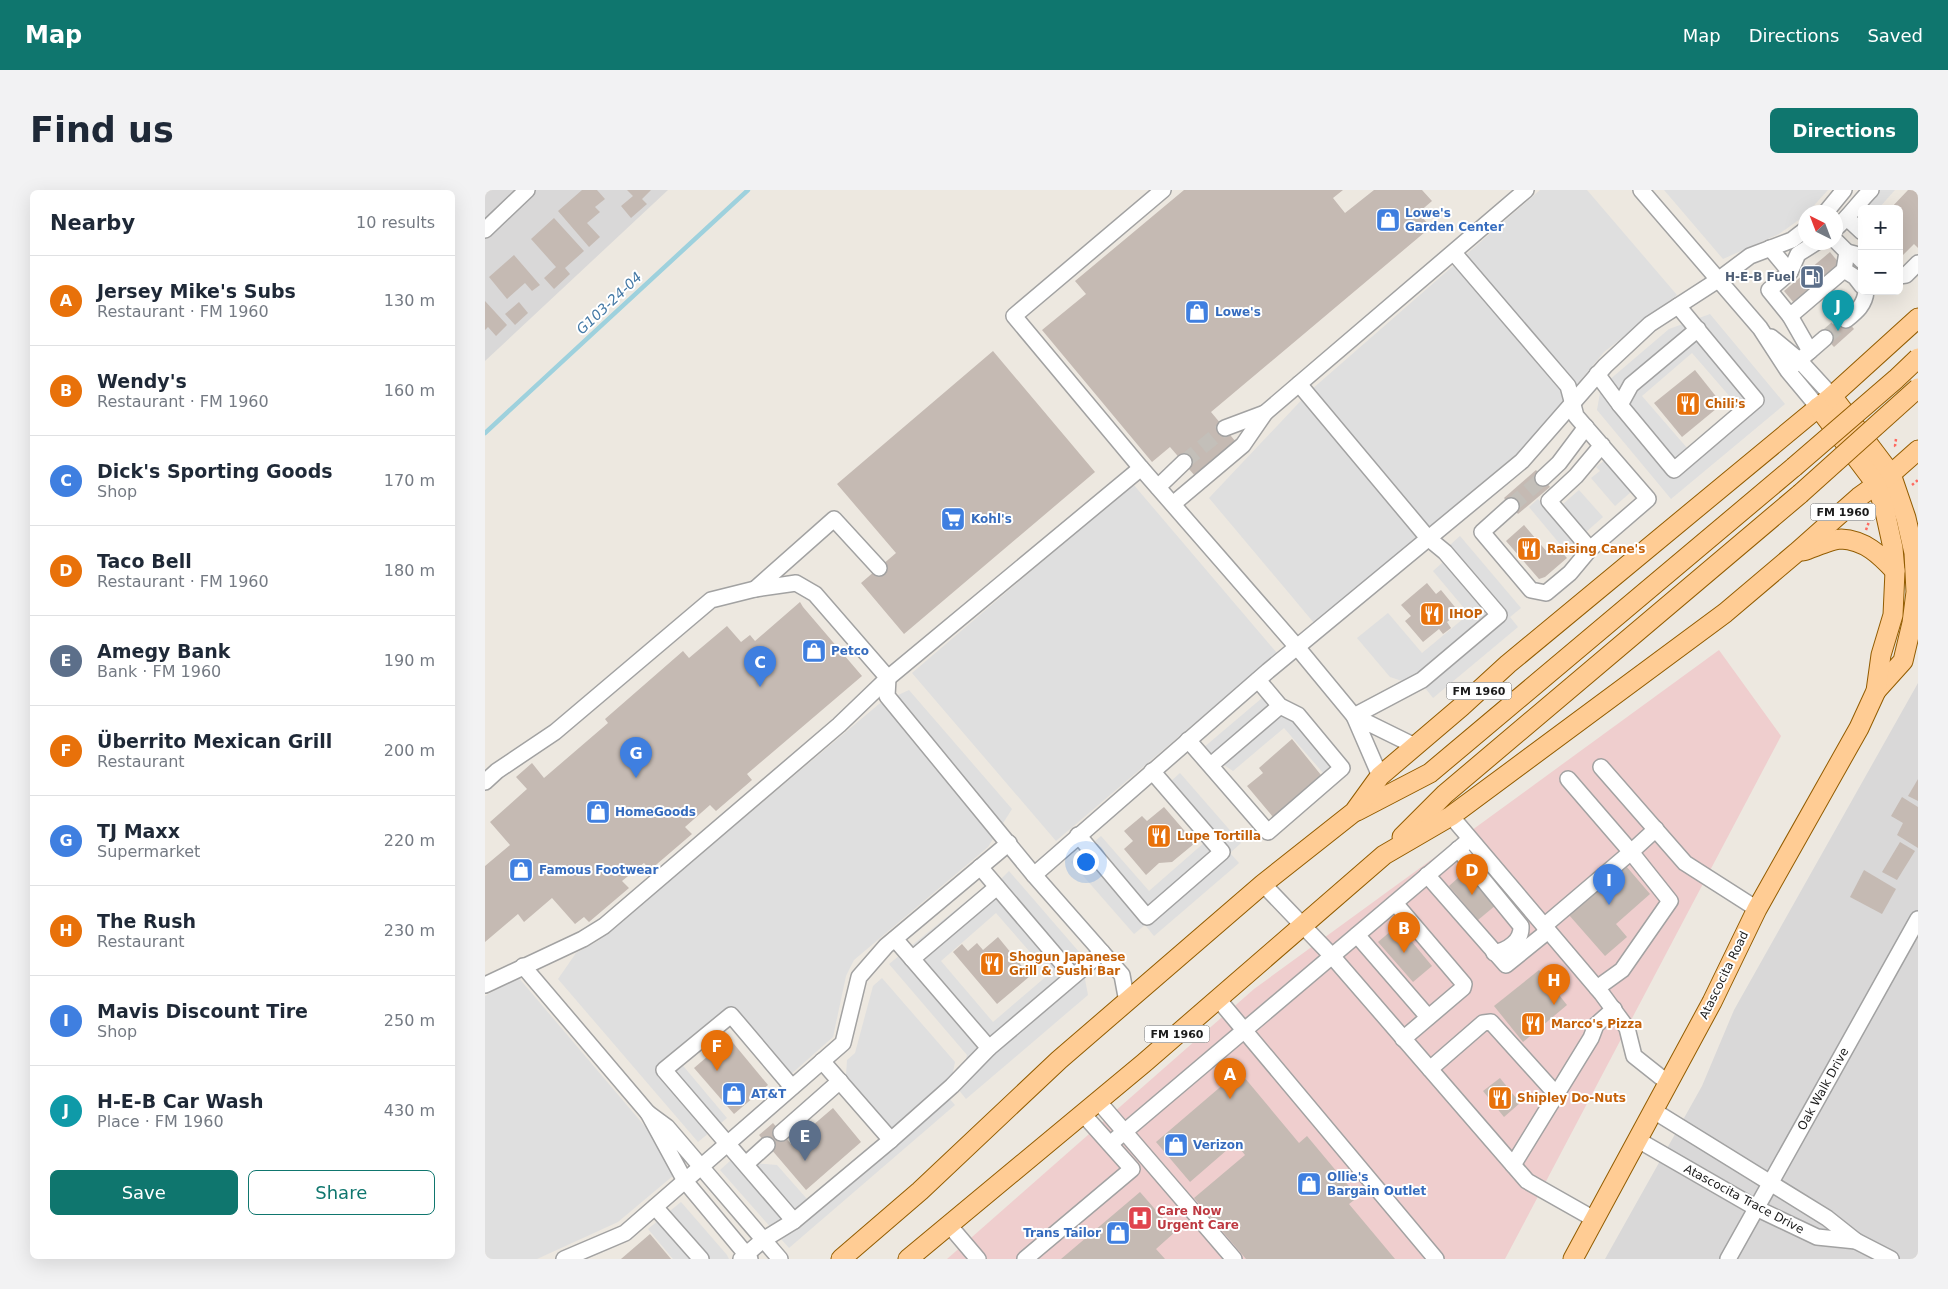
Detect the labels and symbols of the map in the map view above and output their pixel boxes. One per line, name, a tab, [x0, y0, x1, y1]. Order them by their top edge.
north arrow	[1798, 205, 1843, 250]
place label: Lowe's Garden Center	[1405, 206, 1504, 234]
shop icon: Lowe's Garden Center	[1375, 207, 1401, 233]
fuel station icon: H-E-B Fuel	[1799, 264, 1825, 290]
water label: G103-24-04	[573, 269, 645, 337]
place label: H-E-B Fuel	[1725, 270, 1795, 284]
pin: J	[1822, 290, 1854, 331]
shop icon: Lowe's	[1184, 299, 1210, 325]
place label: Lowe's	[1215, 305, 1261, 319]
restaurant icon: Chili's	[1675, 391, 1701, 417]
place label: Chili's	[1705, 397, 1746, 411]
road number: FM 1960	[1811, 504, 1875, 521]
supermarket icon: Kohl's	[940, 506, 966, 532]
place label: Kohl's	[971, 512, 1012, 526]
restaurant icon: Raising Cane's	[1516, 536, 1542, 562]
place label: Raising Cane's	[1547, 542, 1645, 556]
restaurant icon: IHOP	[1419, 601, 1445, 627]
place label: IHOP	[1449, 607, 1483, 621]
shop icon: Petco	[801, 638, 827, 664]
place label: Petco	[831, 644, 869, 658]
pin: C	[744, 646, 776, 687]
road number: FM 1960	[1447, 682, 1511, 700]
pin: G	[620, 737, 652, 778]
shop icon: HomeGoods	[585, 799, 611, 825]
place label: HomeGoods	[615, 805, 696, 819]
restaurant icon: Lupe Tortilla	[1146, 823, 1172, 849]
place label: Lupe Tortilla	[1177, 829, 1261, 843]
your location	[1073, 849, 1099, 875]
pin: D	[1456, 854, 1488, 895]
shop icon: Famous Footwear	[508, 857, 534, 883]
place label: Famous Footwear	[539, 863, 658, 877]
pin: I	[1593, 864, 1625, 905]
pin: B	[1388, 912, 1420, 953]
street label: Atascocita Road	[1697, 929, 1751, 1021]
place label: Shogun Japanese Grill & Sushi Bar	[1009, 950, 1126, 978]
restaurant icon: Shogun Japanese Grill & Sushi Bar	[979, 951, 1005, 977]
pin: H	[1538, 964, 1570, 1005]
restaurant icon: Marco's Pizza	[1520, 1011, 1546, 1037]
place label: Marco's Pizza	[1551, 1017, 1642, 1031]
road number: FM 1960	[1145, 1026, 1209, 1042]
pin: F	[701, 1030, 733, 1071]
street label: Oak Walk Drive	[1795, 1045, 1851, 1133]
pin: A	[1214, 1058, 1246, 1099]
shop icon: AT&T	[721, 1081, 747, 1107]
restaurant icon: Shipley Do-Nuts	[1487, 1085, 1513, 1111]
place label: AT&T	[751, 1087, 787, 1101]
place label: Shipley Do-Nuts	[1517, 1091, 1626, 1105]
pin: E	[789, 1120, 821, 1161]
shop icon: Verizon	[1163, 1132, 1189, 1158]
place label: Verizon	[1193, 1138, 1244, 1152]
street label: Atascocita Trace Drive	[1682, 1161, 1806, 1237]
place label: Ollie's Bargain Outlet	[1327, 1170, 1426, 1198]
shop icon: Ollie's Bargain Outlet	[1296, 1171, 1322, 1197]
place label: Care Now Urgent Care	[1157, 1204, 1239, 1232]
hospital icon: Care Now Urgent Care	[1127, 1205, 1153, 1231]
shop icon: Trans Tailor	[1105, 1220, 1131, 1246]
place label: Trans Tailor	[1023, 1226, 1101, 1240]

